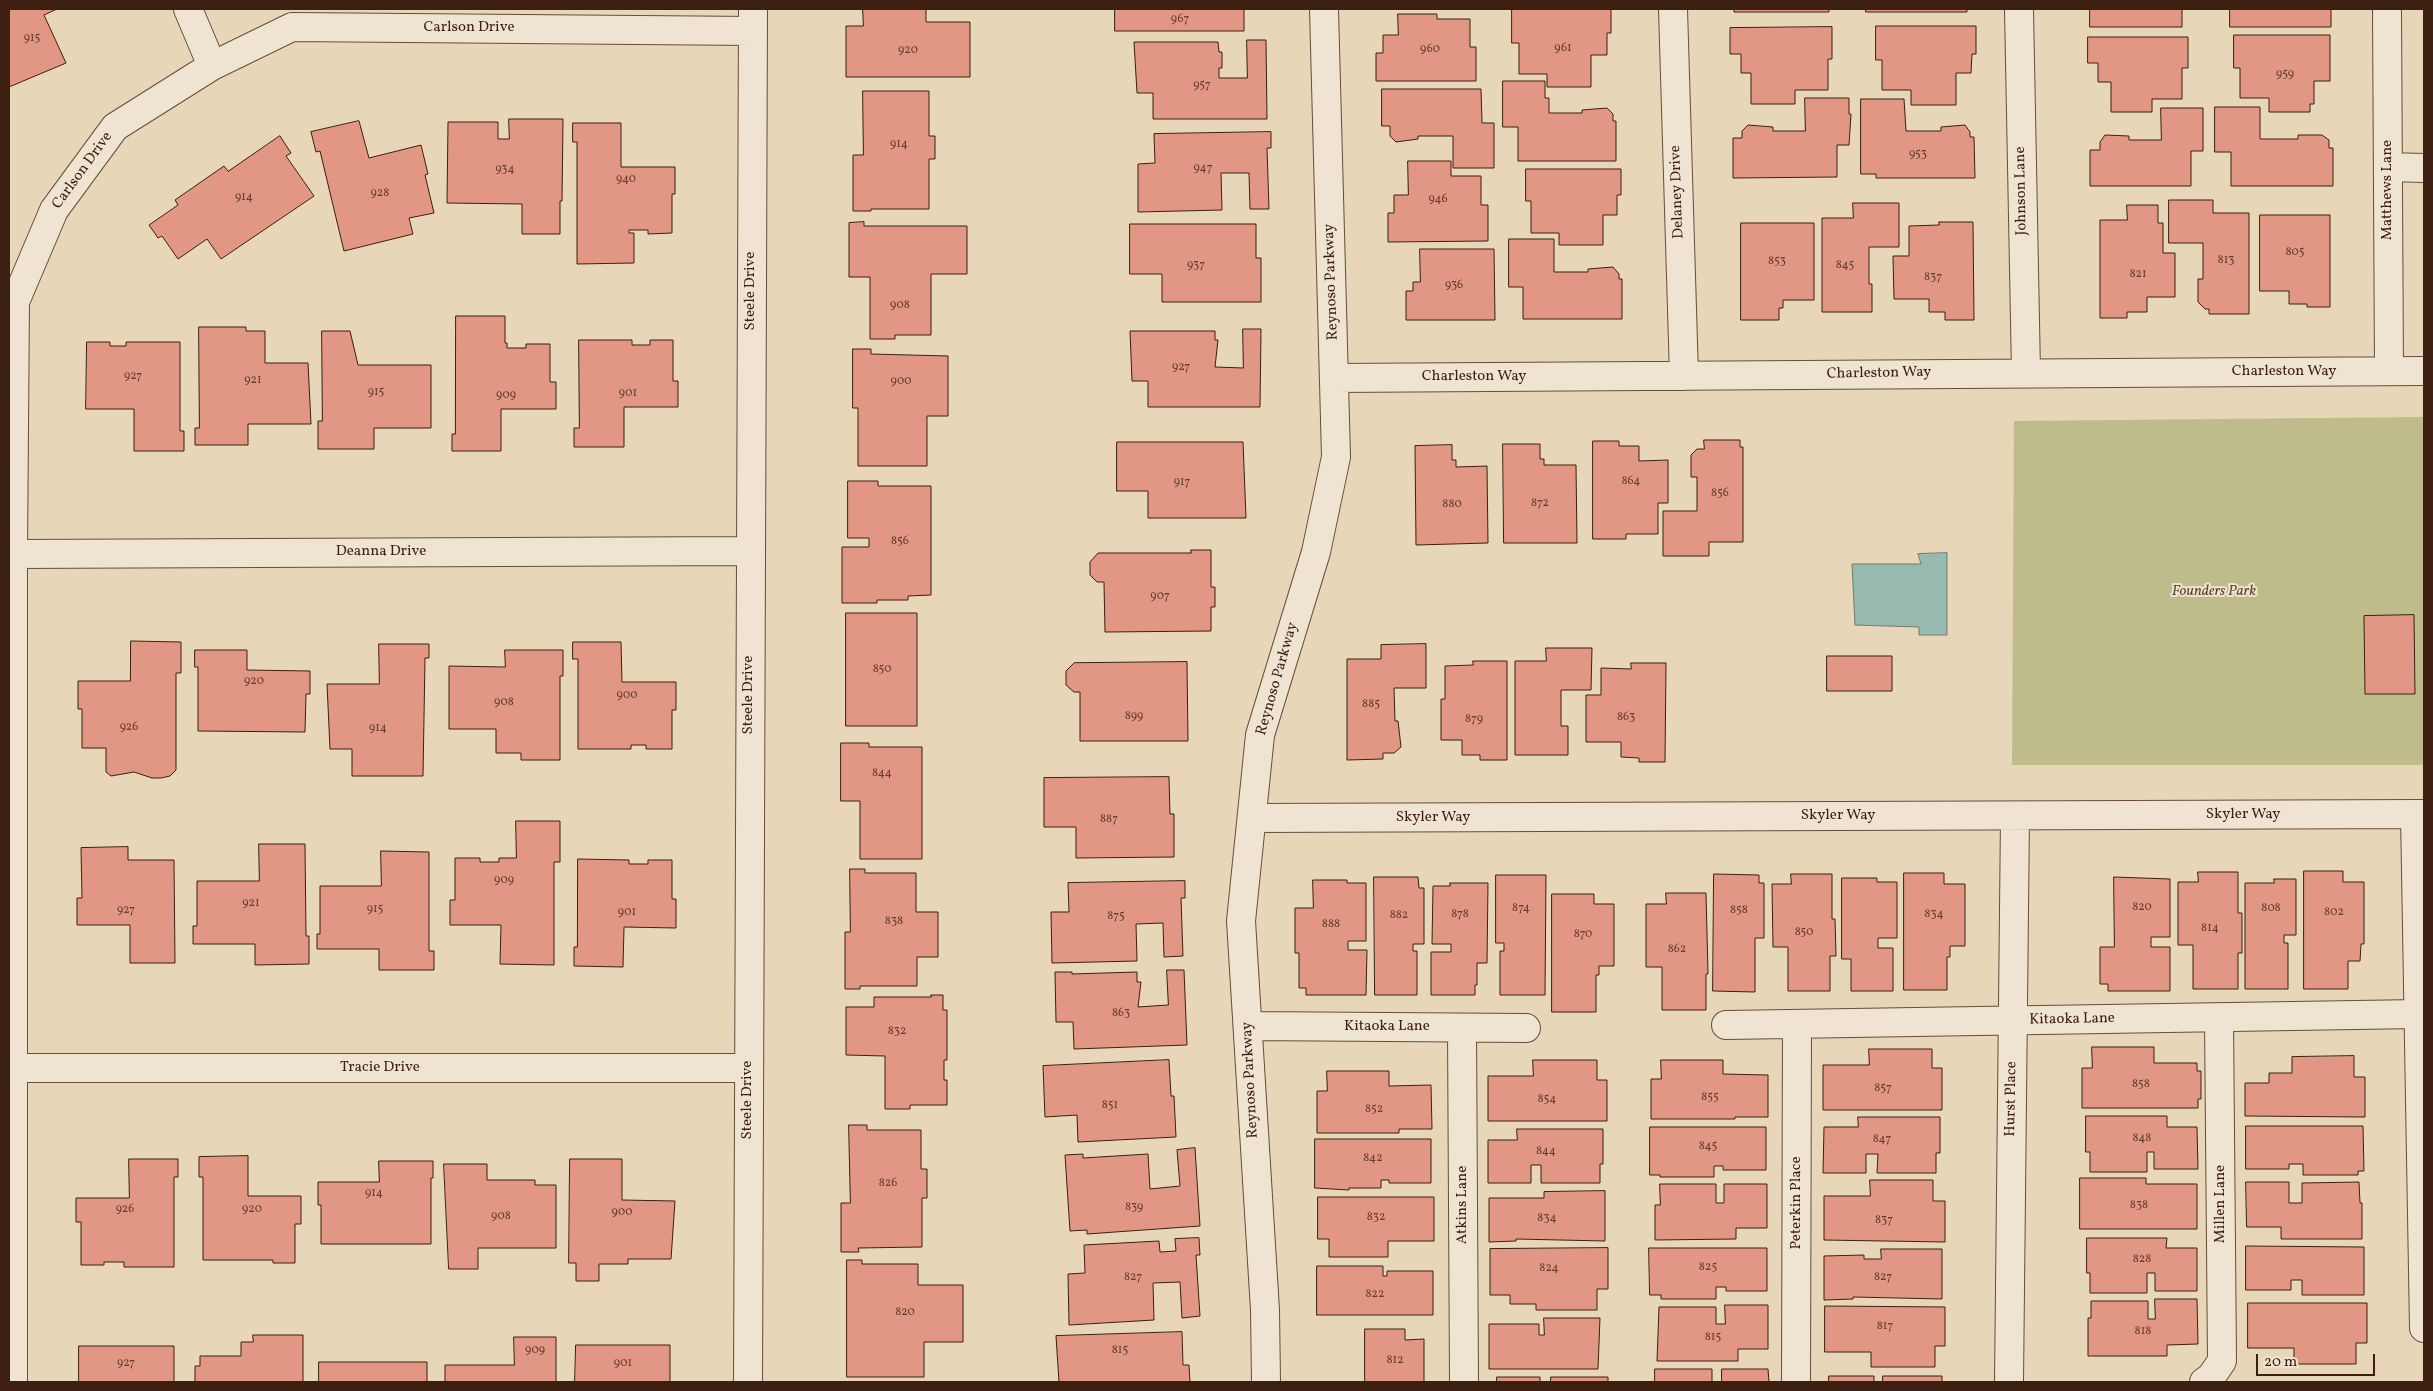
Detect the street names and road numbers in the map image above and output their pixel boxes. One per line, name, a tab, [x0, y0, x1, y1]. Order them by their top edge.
street label: Carlson Drive	[423, 19, 515, 37]
street label: Carlson Drive	[49, 129, 117, 213]
street label: Matthews Lane	[2379, 140, 2397, 240]
street label: Delaney Drive	[1667, 145, 1689, 239]
street label: Johnson Lane	[2012, 146, 2032, 236]
street label: Reynoso Parkway	[1321, 223, 1343, 341]
street label: Steele Drive	[742, 252, 760, 330]
street label: Charleston Way	[2232, 363, 2336, 381]
street label: Charleston Way	[1827, 364, 1931, 384]
street label: Charleston Way	[1422, 368, 1526, 386]
street label: Deanna Drive	[336, 543, 426, 561]
street label: Reynoso Parkway	[1253, 620, 1303, 738]
street label: Steele Drive	[740, 656, 758, 734]
street label: Skyler Way	[2206, 806, 2280, 824]
street label: Skyler Way	[1801, 807, 1875, 825]
street label: Skyler Way	[1396, 809, 1470, 827]
street label: Kitaoka Lane	[2029, 1010, 2115, 1030]
street label: Kitaoka Lane	[1344, 1018, 1430, 1036]
street label: Reynoso Parkway	[1239, 1021, 1263, 1139]
street label: Tracie Drive	[340, 1059, 420, 1077]
street label: Steele Drive	[739, 1061, 757, 1139]
street label: Hurst Place	[2002, 1061, 2022, 1137]
street label: Peterkin Place	[1788, 1156, 1806, 1250]
street label: Millen Lane	[2212, 1165, 2230, 1243]
street label: Atkins Lane	[1454, 1166, 1472, 1244]

